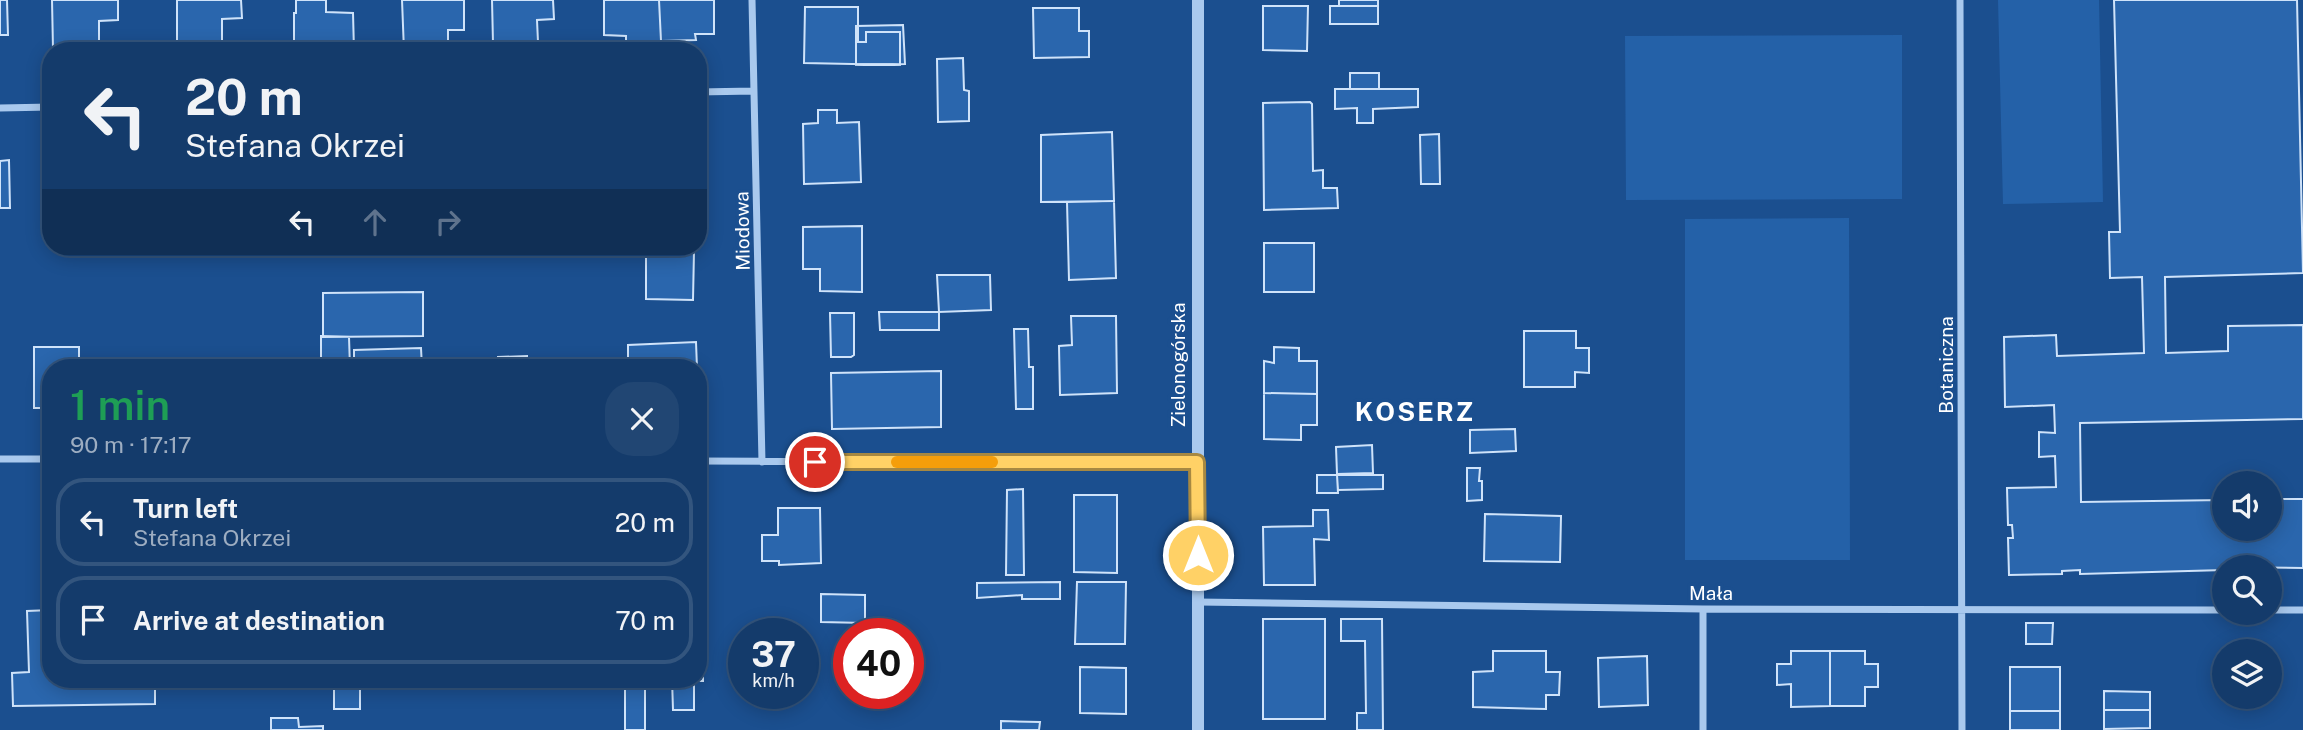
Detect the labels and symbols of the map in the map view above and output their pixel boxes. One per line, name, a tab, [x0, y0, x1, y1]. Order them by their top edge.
street label: Miodowa	[730, 191, 754, 271]
street label: Zielonogórska	[1167, 302, 1189, 428]
street label: Botaniczna	[1935, 316, 1957, 414]
district label: KOSERZ	[1355, 396, 1475, 427]
pin	[785, 432, 845, 492]
position arrow	[1161, 518, 1235, 592]
street label: Mała	[1689, 582, 1733, 604]
speed limit sign: 40	[833, 618, 924, 709]

